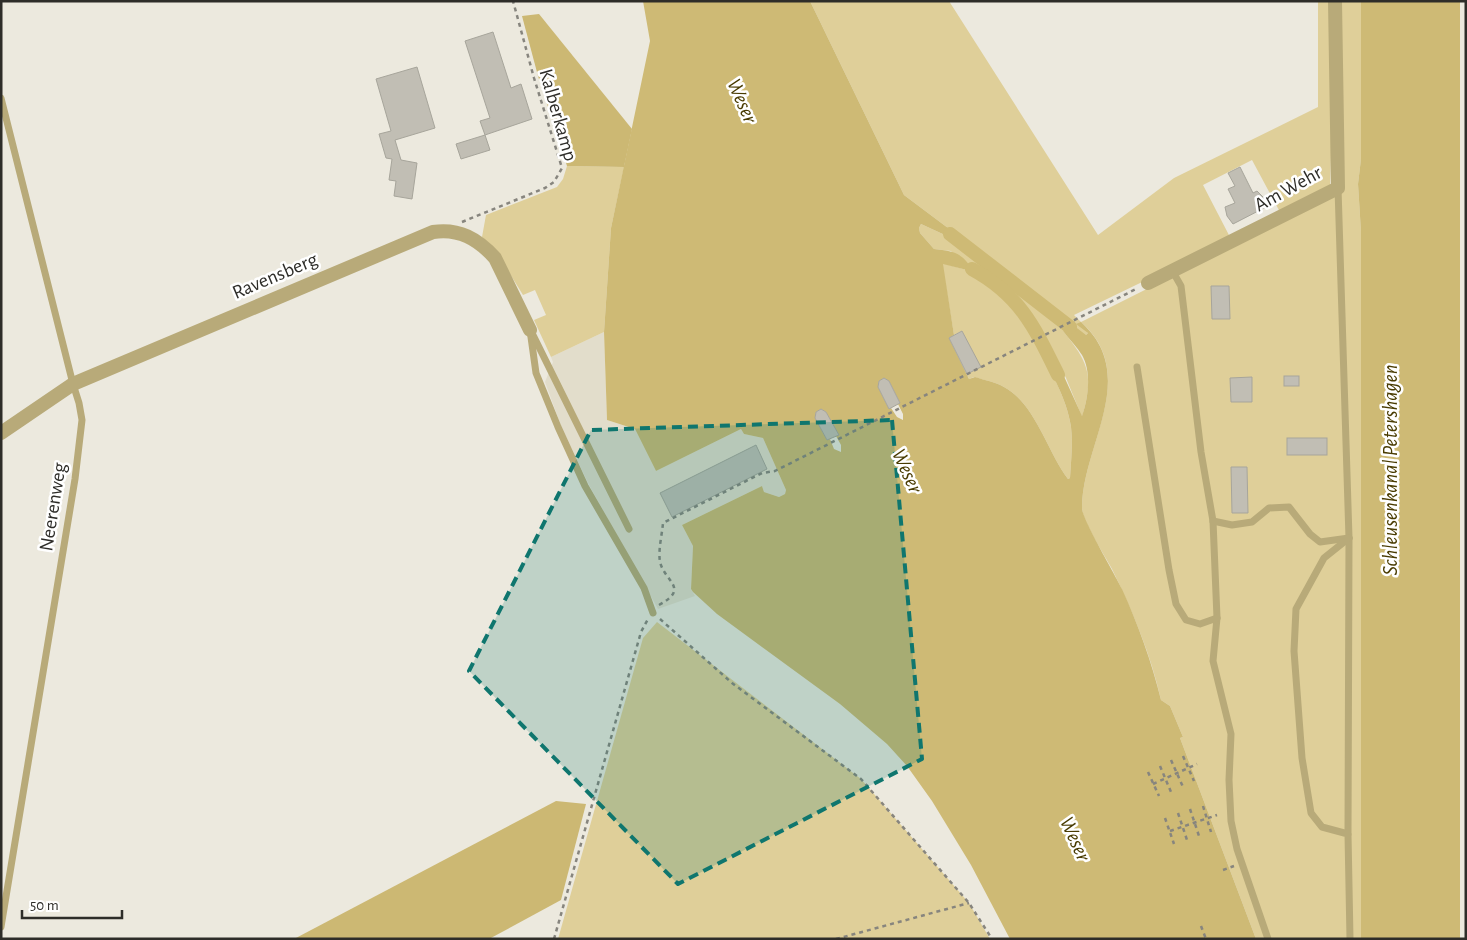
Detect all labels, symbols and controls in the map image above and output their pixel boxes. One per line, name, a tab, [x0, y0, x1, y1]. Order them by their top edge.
street label: Kalberkamp	[535, 67, 581, 163]
water label: Weser	[723, 76, 761, 127]
street label: Am Wehr	[1251, 162, 1325, 216]
street label: Ravensberg	[229, 249, 321, 303]
water label: Schleusenkanal Petershagen	[1380, 364, 1401, 576]
water label: Weser	[888, 446, 927, 497]
street label: Neerenweg	[36, 461, 70, 553]
water label: Weser	[1056, 814, 1095, 865]
scale bar	[22, 888, 122, 920]
text: 50 m	[30, 898, 59, 913]

